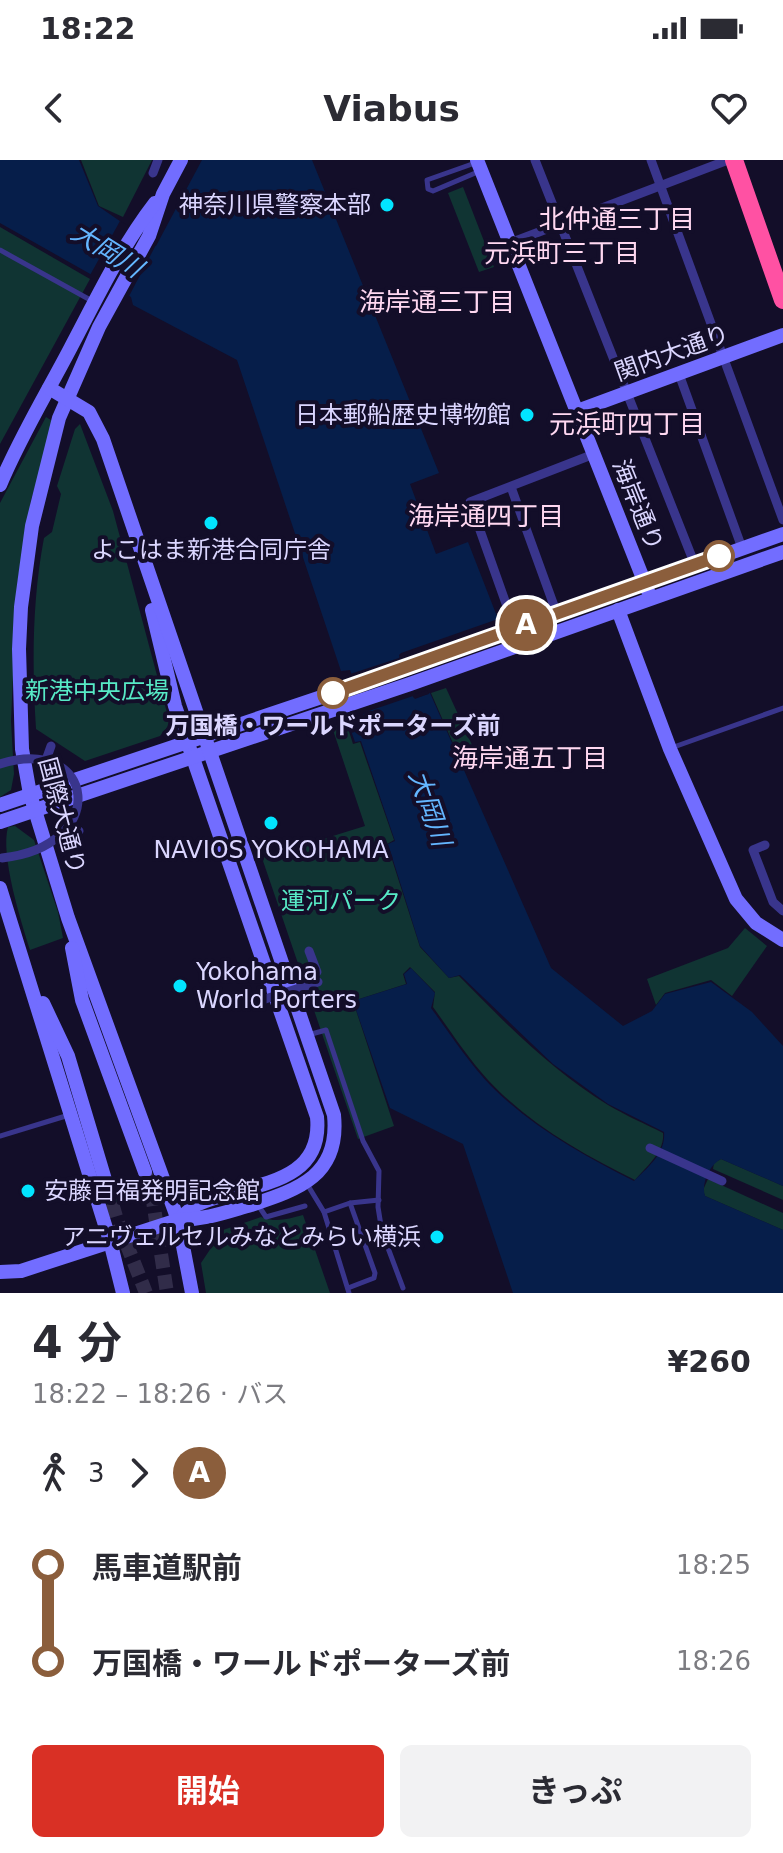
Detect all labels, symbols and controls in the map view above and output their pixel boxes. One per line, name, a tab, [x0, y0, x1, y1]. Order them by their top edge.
text: 18:22	[40, 11, 136, 46]
icon: back	[32, 86, 76, 130]
icon: heart	[707, 86, 751, 130]
text: Viabus	[323, 88, 460, 129]
place label: 神奈川県警察本部	[179, 191, 371, 219]
marker: 神奈川県警察本部	[378, 196, 396, 214]
district label: 北仲通三丁目	[539, 204, 695, 234]
water label: 大岡川	[66, 217, 151, 285]
district label: 元浜町三丁目	[484, 238, 640, 268]
district label: 海岸通三丁目	[359, 287, 515, 317]
street label: 関内大通り	[611, 319, 733, 387]
place label: 日本郵船歴史博物館	[295, 401, 511, 429]
marker: 日本郵船歴史博物館	[518, 406, 536, 424]
district label: 元浜町四丁目	[549, 409, 705, 439]
street label: 海岸通り	[607, 455, 669, 555]
district label: 海岸通四丁目	[408, 501, 564, 531]
marker: よこはま新港合同庁舎	[202, 514, 220, 532]
place label: よこはま新港合同庁舎	[91, 536, 331, 564]
unlabelled marker	[704, 541, 734, 571]
line badge: A	[500, 599, 552, 651]
text: A	[515, 608, 537, 641]
park label: 新港中央広場	[25, 677, 169, 705]
marker: 万国橋・ワールドポーターズ前	[318, 678, 348, 708]
place label: 万国橋・ワールドポーターズ前	[166, 712, 500, 740]
district label: 海岸通五丁目	[452, 743, 608, 773]
street label: 国際大通り	[33, 754, 91, 878]
water label: 大岡川	[403, 766, 458, 853]
marker: NAVIOS YOKOHAMA	[262, 814, 280, 832]
place label: NAVIOS YOKOHAMA	[153, 836, 389, 864]
park label: 運河パーク	[281, 887, 401, 915]
place label: Yokohama World Porters	[195, 958, 357, 1014]
marker: Yokohama World Porters	[171, 977, 189, 995]
place label: 安藤百福発明記念館	[44, 1177, 260, 1205]
marker: 安藤百福発明記念館	[19, 1182, 37, 1200]
place label: アニヴェルセルみなとみらい横浜	[61, 1223, 421, 1251]
marker: アニヴェルセルみなとみらい横浜	[428, 1228, 446, 1246]
text: 4 分	[32, 1317, 122, 1368]
text: ¥260	[668, 1344, 751, 1379]
text: 18:22 – 18:26 · バス	[32, 1379, 288, 1409]
icon: walk	[32, 1451, 76, 1495]
icon: forward	[117, 1451, 161, 1495]
text: A	[189, 1456, 210, 1489]
text: 3	[88, 1458, 105, 1488]
text: 馬車道駅前	[92, 1550, 242, 1585]
text: 18:25	[676, 1550, 751, 1580]
text: 万国橋・ワールドポーターズ前	[92, 1646, 511, 1681]
text: 18:26	[676, 1646, 751, 1676]
button: 開始	[32, 1745, 384, 1837]
button: きっぷ	[400, 1745, 751, 1837]

